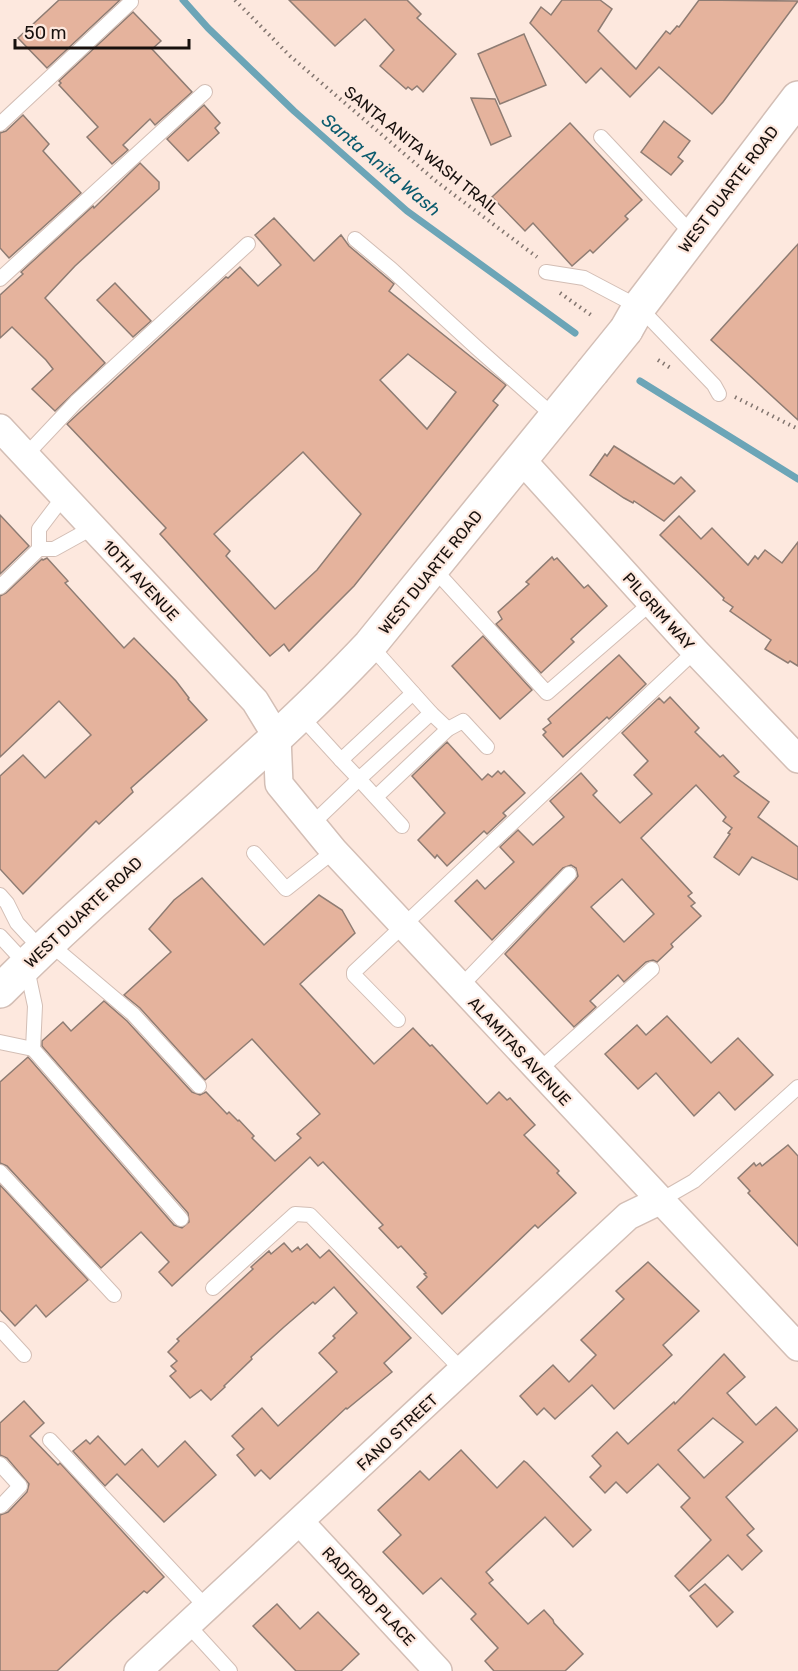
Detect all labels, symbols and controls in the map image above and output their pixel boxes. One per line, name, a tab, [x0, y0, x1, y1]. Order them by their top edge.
scale bar	[15, 12, 189, 50]
text: 50 m	[24, 22, 67, 44]
street label: SANTA ANITA WASH TRAIL	[341, 82, 503, 219]
water label: Santa Anita Wash	[317, 109, 445, 221]
street label: WEST DUARTE ROAD	[674, 122, 782, 256]
street label: WEST DUARTE ROAD	[375, 507, 486, 638]
street label: 10TH AVENUE	[98, 536, 183, 625]
street label: PILGRIM WAY	[619, 569, 698, 654]
street label: WEST DUARTE ROAD	[21, 853, 146, 972]
street label: ALAMITAS AVENUE	[464, 993, 575, 1110]
street label: FANO STREET	[353, 1390, 442, 1475]
street label: RADFORD PLACE	[318, 1543, 419, 1650]

